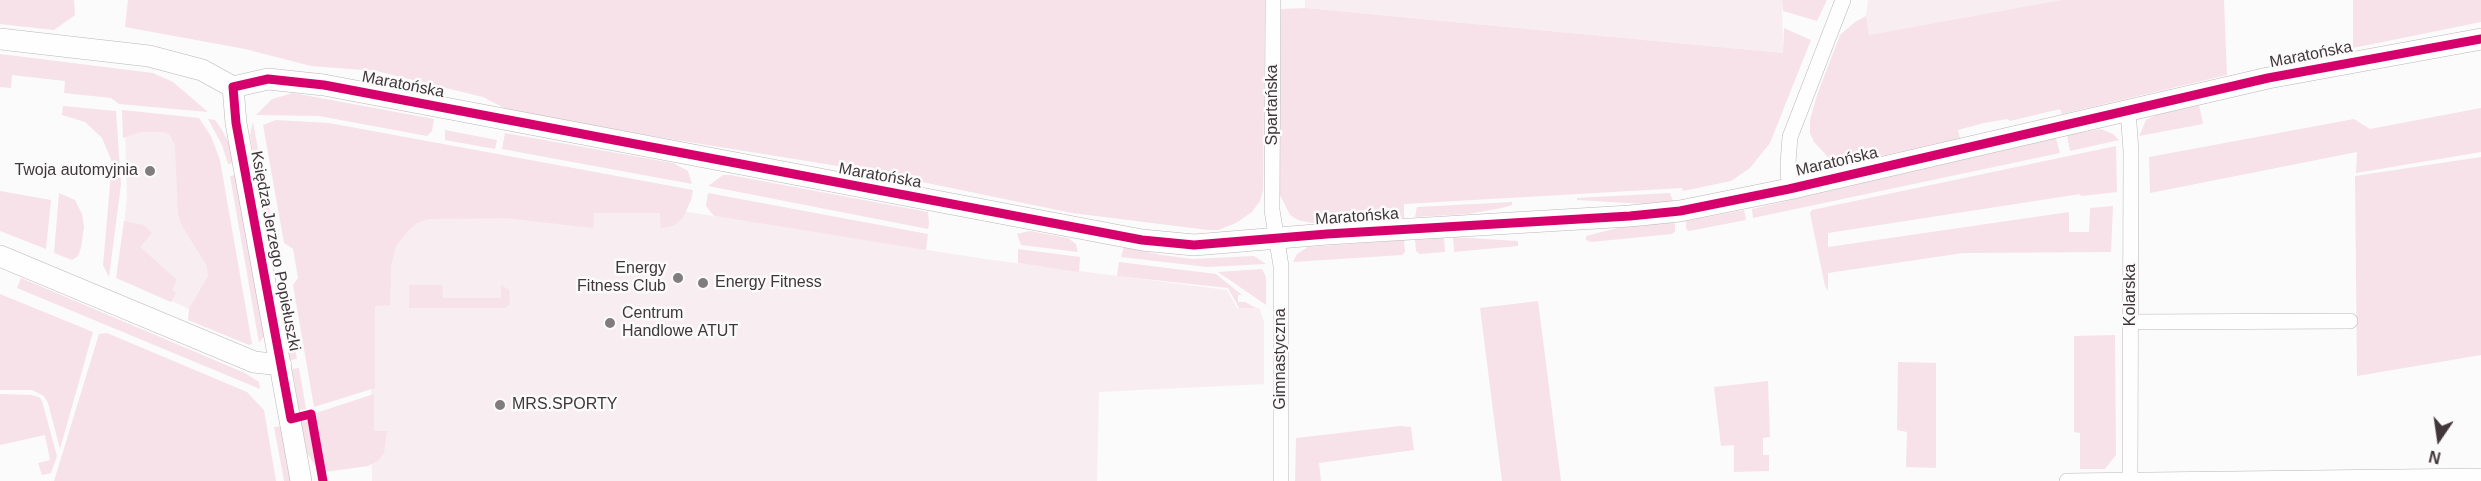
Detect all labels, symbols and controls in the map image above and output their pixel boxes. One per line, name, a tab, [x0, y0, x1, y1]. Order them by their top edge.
street label: Maratońska	[2268, 38, 2354, 72]
street label: Spartańska	[1263, 65, 1283, 145]
street label: Maratońska	[360, 68, 446, 102]
street label: Maratońska	[1794, 143, 1880, 181]
street label: Księdza Jerzego Popiełuszki	[246, 149, 304, 353]
street label: Maratońska	[837, 159, 923, 193]
place label: Twoja automyjnia	[14, 161, 138, 181]
marker: Twoja automyjnia	[143, 164, 157, 178]
street label: Maratońska	[1315, 205, 1399, 229]
place label: Energy Fitness Club	[577, 259, 666, 297]
street label: Kolarska	[2121, 264, 2141, 326]
marker: Energy Fitness Club	[671, 271, 685, 285]
place label: Energy Fitness	[715, 273, 822, 293]
marker: Energy Fitness	[696, 276, 710, 290]
place label: Centrum Handlowe ATUT	[622, 304, 738, 342]
street label: Gimnastyczna	[1271, 308, 1291, 410]
marker: Centrum Handlowe ATUT	[603, 316, 617, 330]
place label: MRS.SPORTY	[512, 395, 618, 415]
marker: MRS.SPORTY	[493, 398, 507, 412]
north arrow	[2409, 409, 2469, 469]
text: N	[2427, 447, 2442, 467]

